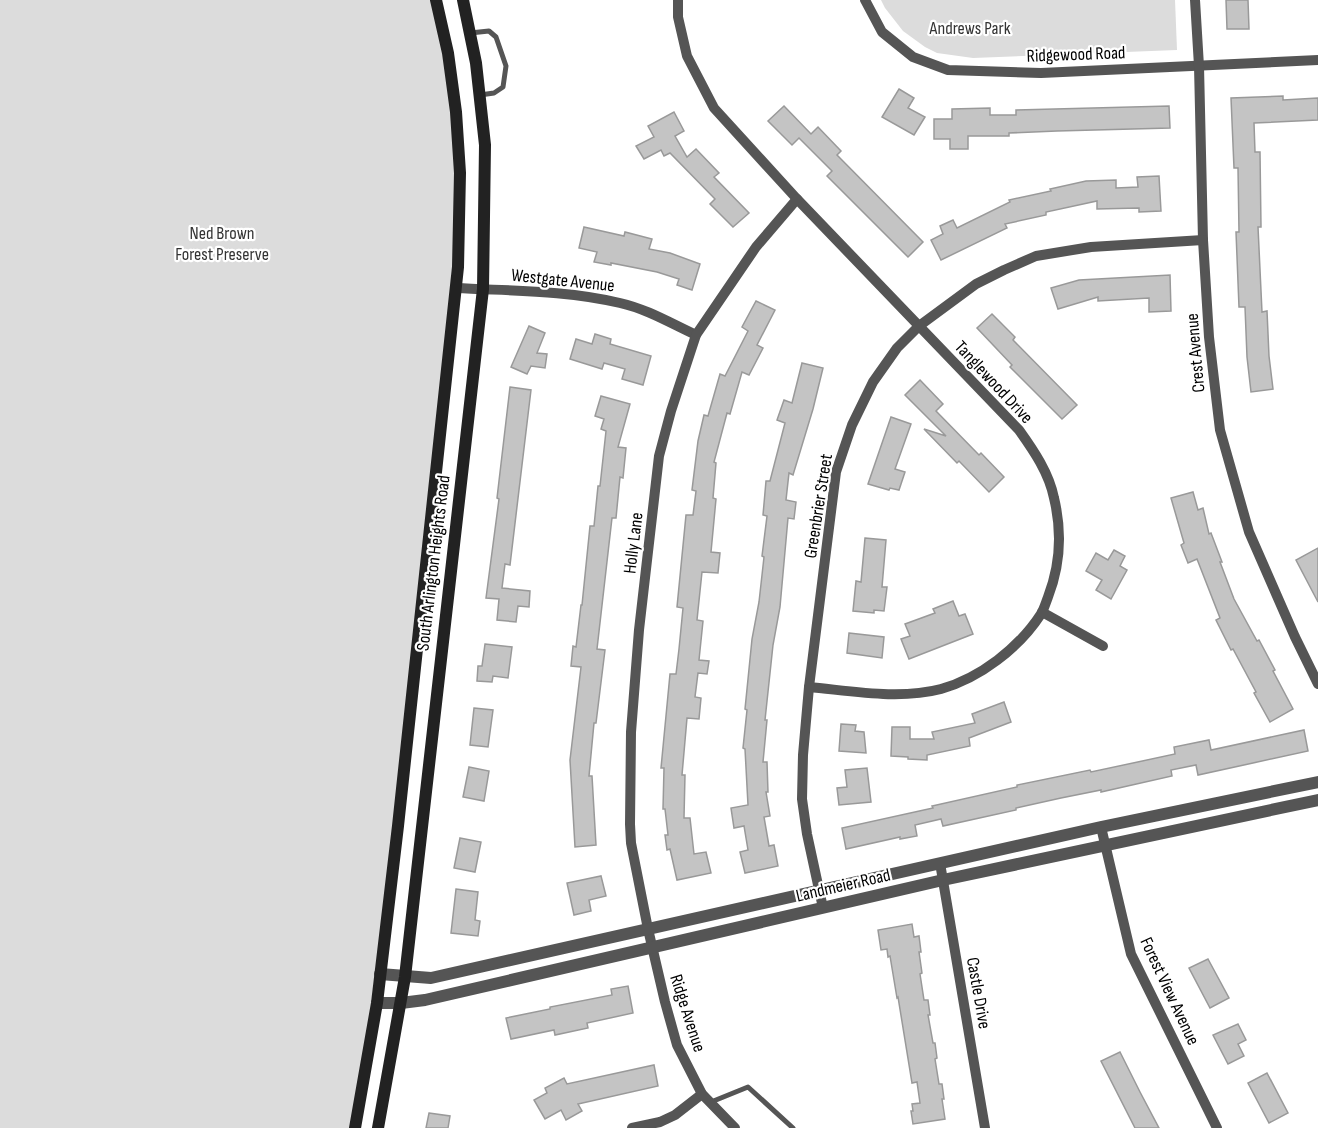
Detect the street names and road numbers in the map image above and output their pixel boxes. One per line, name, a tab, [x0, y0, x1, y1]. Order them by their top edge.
street label: Ridgewood Road	[1026, 42, 1126, 67]
street label: Westgate Avenue	[510, 265, 616, 296]
street label: Crest Avenue	[1182, 312, 1209, 394]
street label: Tanglewood Drive	[950, 337, 1037, 428]
street label: Greenbrier Street	[800, 452, 837, 560]
street label: South Arlington Heights Road	[412, 474, 455, 652]
street label: Holly Lane	[619, 511, 648, 575]
street label: Landmeier Road	[794, 864, 892, 907]
street label: Forest View Avenue	[1135, 934, 1204, 1048]
street label: Castle Drive	[962, 956, 995, 1030]
street label: Ridge Avenue	[665, 972, 710, 1055]

